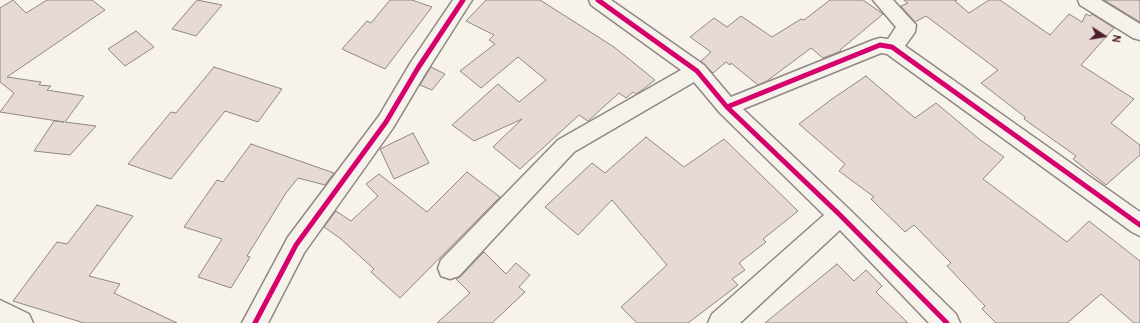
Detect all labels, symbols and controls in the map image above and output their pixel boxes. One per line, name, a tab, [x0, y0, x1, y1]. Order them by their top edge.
north arrow	[1084, 16, 1124, 56]
text: N	[1109, 34, 1123, 44]

